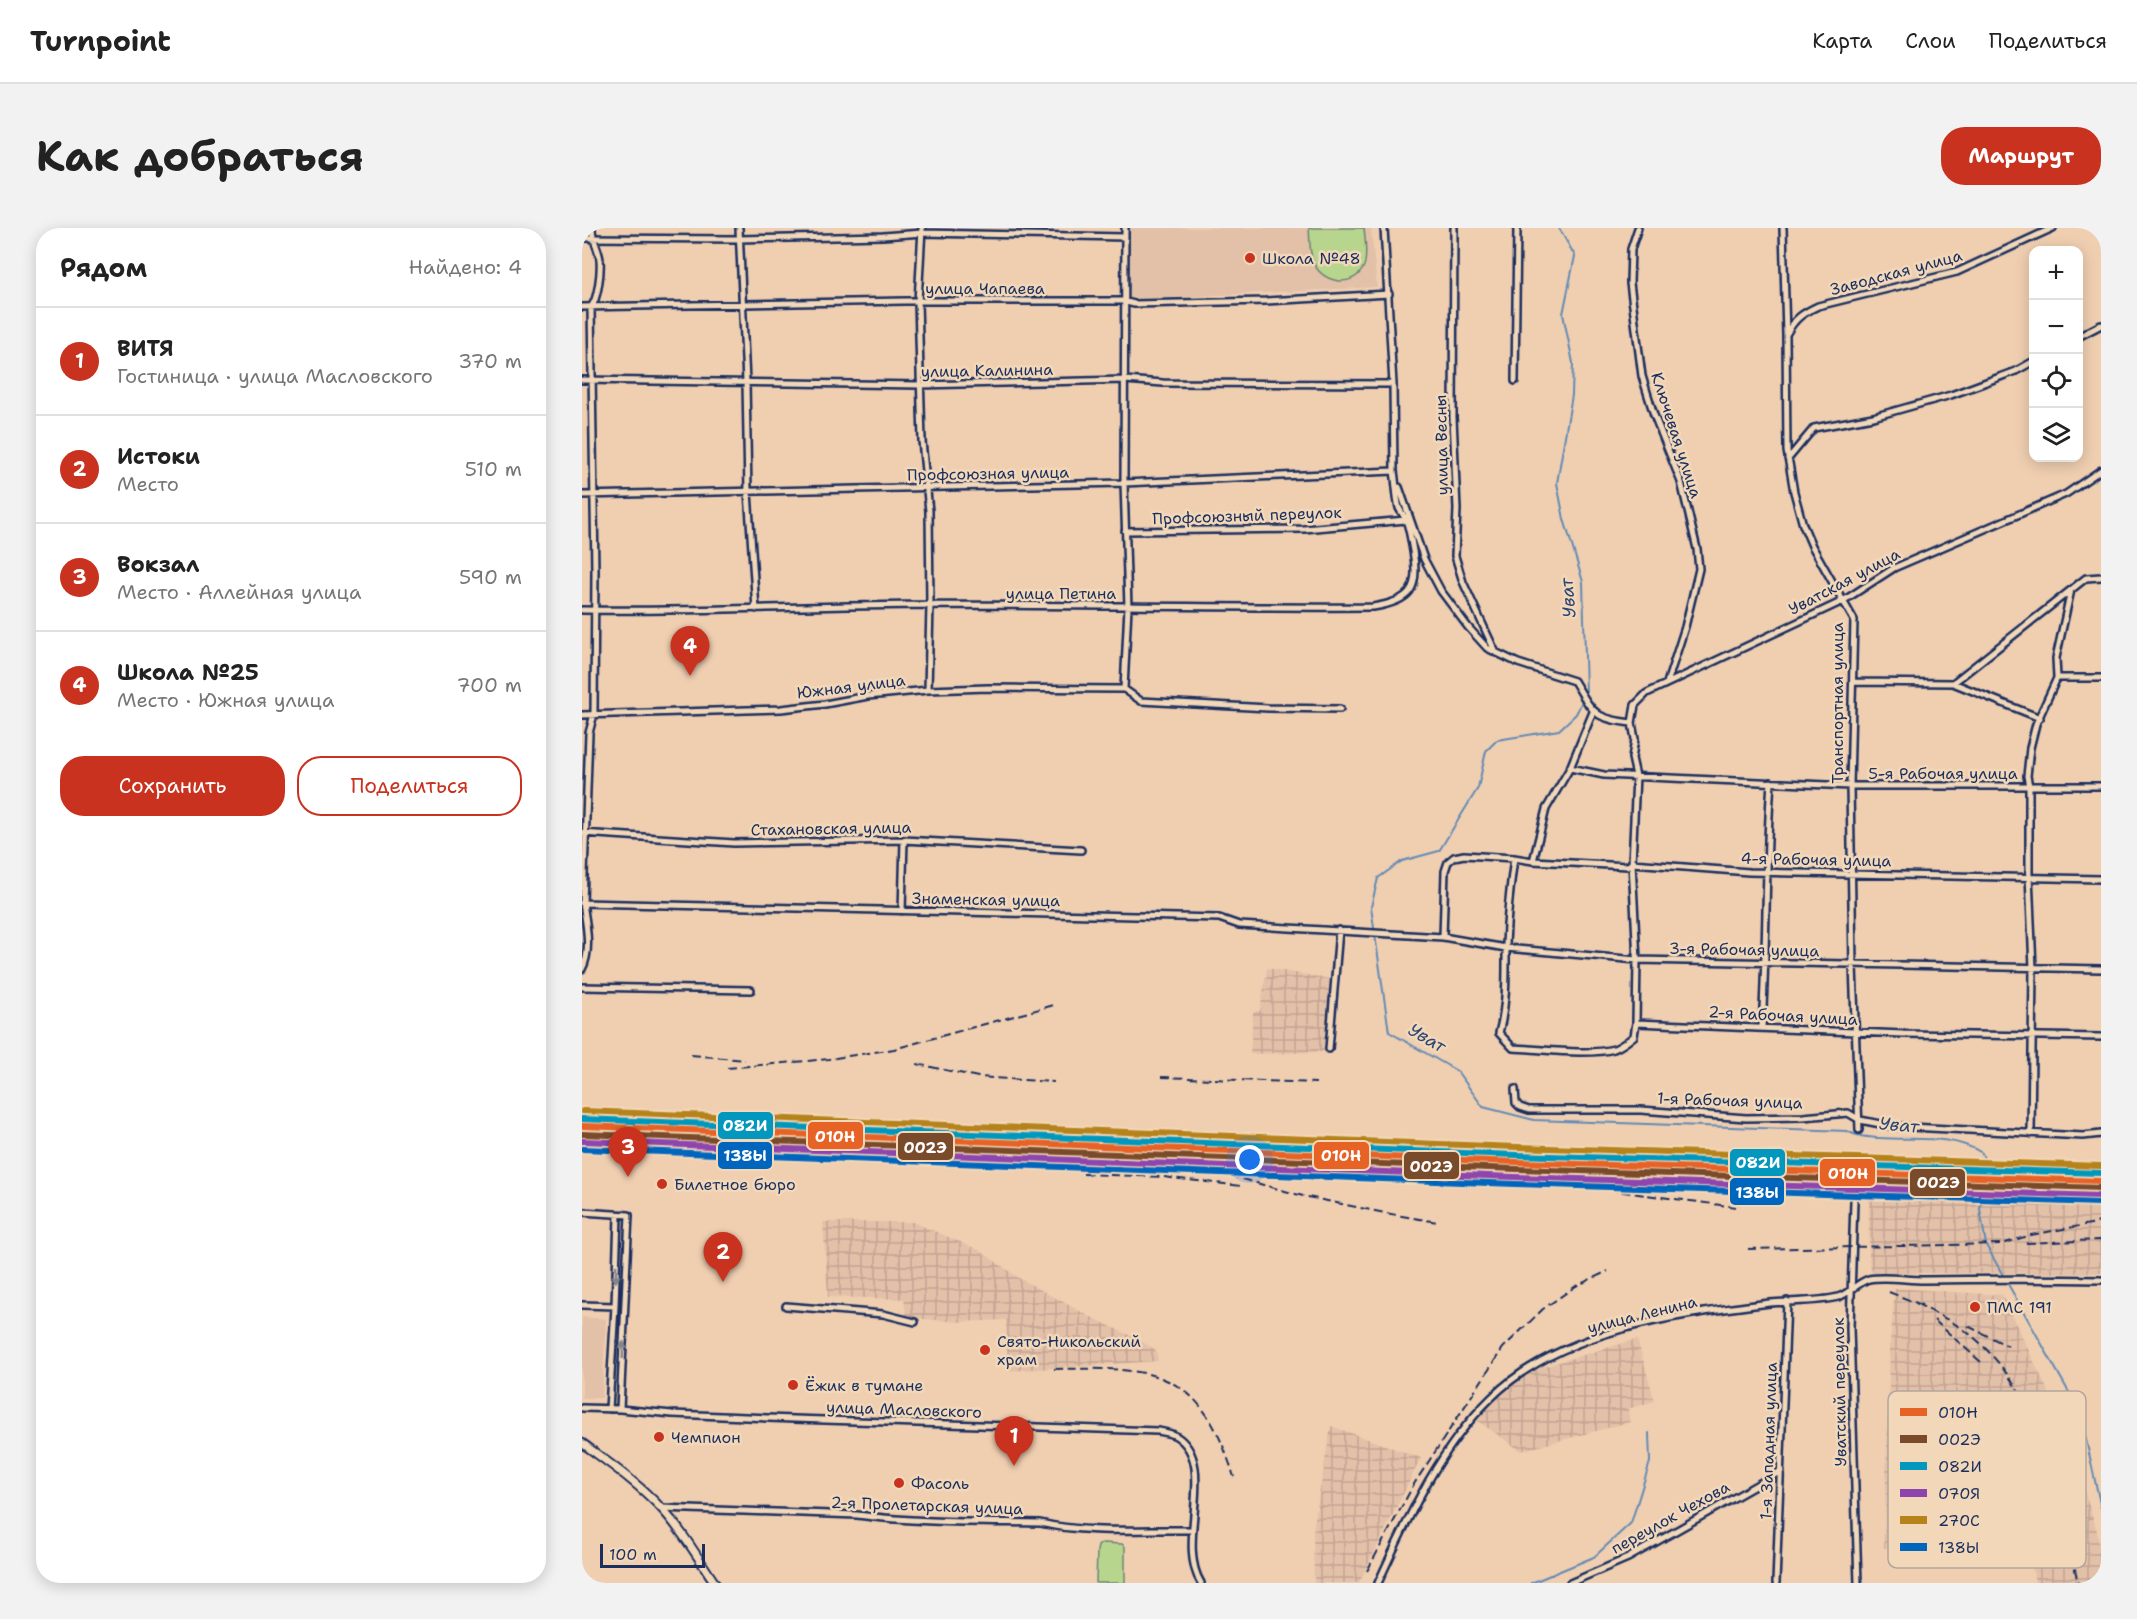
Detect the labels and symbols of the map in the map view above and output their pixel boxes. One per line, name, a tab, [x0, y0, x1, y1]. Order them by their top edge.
street label: Заводская улица	[1828, 245, 1964, 300]
place label: Школа №48	[1262, 248, 1361, 269]
marker: Школа №48	[1243, 251, 1257, 265]
street label: улица Чапаева	[925, 278, 1045, 299]
street label: улица Калинина	[921, 359, 1053, 382]
street label: Ключевая улица	[1646, 370, 1707, 501]
street label: улица Весны	[1430, 394, 1453, 496]
street label: Профсоюзная улица	[907, 462, 1069, 485]
street label: Профсоюзный переулок	[1152, 502, 1343, 529]
street label: Уватская улица	[1785, 543, 1904, 620]
water label: Уват	[1554, 576, 1582, 619]
street label: улица Петина	[1006, 583, 1116, 604]
street label: Транспортная улица	[1827, 622, 1848, 784]
pin: 4	[670, 626, 710, 676]
street label: Южная улица	[796, 669, 906, 704]
street label: 5-я Рабочая улица	[1868, 763, 2018, 784]
street label: Стахановская улица	[750, 817, 912, 840]
street label: 4-я Рабочая улица	[1740, 848, 1892, 871]
street label: Знаменская улица	[912, 888, 1060, 911]
street label: 3-я Рабочая улица	[1669, 938, 1819, 961]
street label: 2-я Рабочая улица	[1708, 1001, 1858, 1030]
water label: Уват	[1404, 1018, 1451, 1059]
street label: 1-я Рабочая улица	[1657, 1087, 1803, 1114]
line badge: 082И	[717, 1111, 774, 1140]
water label: Уват	[1878, 1111, 1921, 1139]
text: 082И	[722, 1115, 768, 1136]
line badge: 010Н	[807, 1121, 864, 1150]
text: 010Н	[815, 1126, 855, 1147]
pin: 3	[608, 1128, 648, 1177]
line badge: 002Э	[897, 1132, 954, 1161]
text: 002Э	[903, 1137, 947, 1158]
line badge: 138Ы	[717, 1141, 773, 1170]
line badge: 010Н	[1313, 1141, 1370, 1170]
text: 138Ы	[723, 1145, 767, 1166]
your location	[1235, 1145, 1264, 1174]
text: 010Н	[1321, 1145, 1361, 1166]
line badge: 082И	[1729, 1148, 1786, 1177]
line badge: 002Э	[1403, 1151, 1460, 1180]
text: 082И	[1735, 1152, 1781, 1173]
text: 002Э	[1409, 1156, 1453, 1177]
line badge: 010Н	[1819, 1158, 1876, 1187]
text: 010Н	[1828, 1163, 1868, 1184]
line badge: 002Э	[1909, 1168, 1966, 1197]
text: 002Э	[1916, 1172, 1960, 1193]
place label: Билетное бюро	[674, 1174, 796, 1195]
marker: Билетное бюро	[655, 1177, 669, 1191]
line badge: 138Ы	[1729, 1177, 1785, 1206]
text: 138Ы	[1735, 1182, 1779, 1203]
pin: 2	[704, 1232, 742, 1282]
one-way arrow	[612, 1265, 621, 1284]
street label: улица Ленина	[1585, 1291, 1699, 1338]
place label: ПМС 191	[1987, 1297, 2052, 1318]
marker: ПМС 191	[1968, 1300, 1982, 1314]
street label: Уватский переулок	[1828, 1317, 1851, 1467]
place label: Свято-Никольский храм	[997, 1331, 1141, 1370]
one-way arrow	[618, 1341, 627, 1360]
marker: Свято-Никольский храм	[978, 1343, 992, 1357]
street label: 1-я Западная улица	[1755, 1362, 1782, 1520]
place label: Ёжик в тумане	[805, 1375, 923, 1396]
marker: Ёжик в тумане	[786, 1378, 800, 1392]
legend	[1888, 1391, 2086, 1568]
street label: улица Масловского	[826, 1396, 982, 1423]
text: 010Н	[1938, 1402, 1978, 1423]
pin: 1	[994, 1416, 1034, 1466]
place label: Чемпион	[671, 1427, 741, 1448]
text: 002Э	[1938, 1429, 1981, 1450]
marker: Чемпион	[652, 1430, 666, 1444]
text: 082И	[1938, 1456, 1982, 1477]
place label: Фасоль	[911, 1473, 969, 1494]
marker: Фасоль	[892, 1476, 906, 1490]
street label: переулок Чехова	[1607, 1476, 1733, 1559]
text: 070Я	[1938, 1483, 1980, 1504]
street label: 2-я Пролетарская улица	[830, 1492, 1024, 1519]
text: 270С	[1938, 1510, 1980, 1531]
text: 138Ы	[1938, 1537, 1979, 1558]
scale bar	[600, 1541, 705, 1568]

